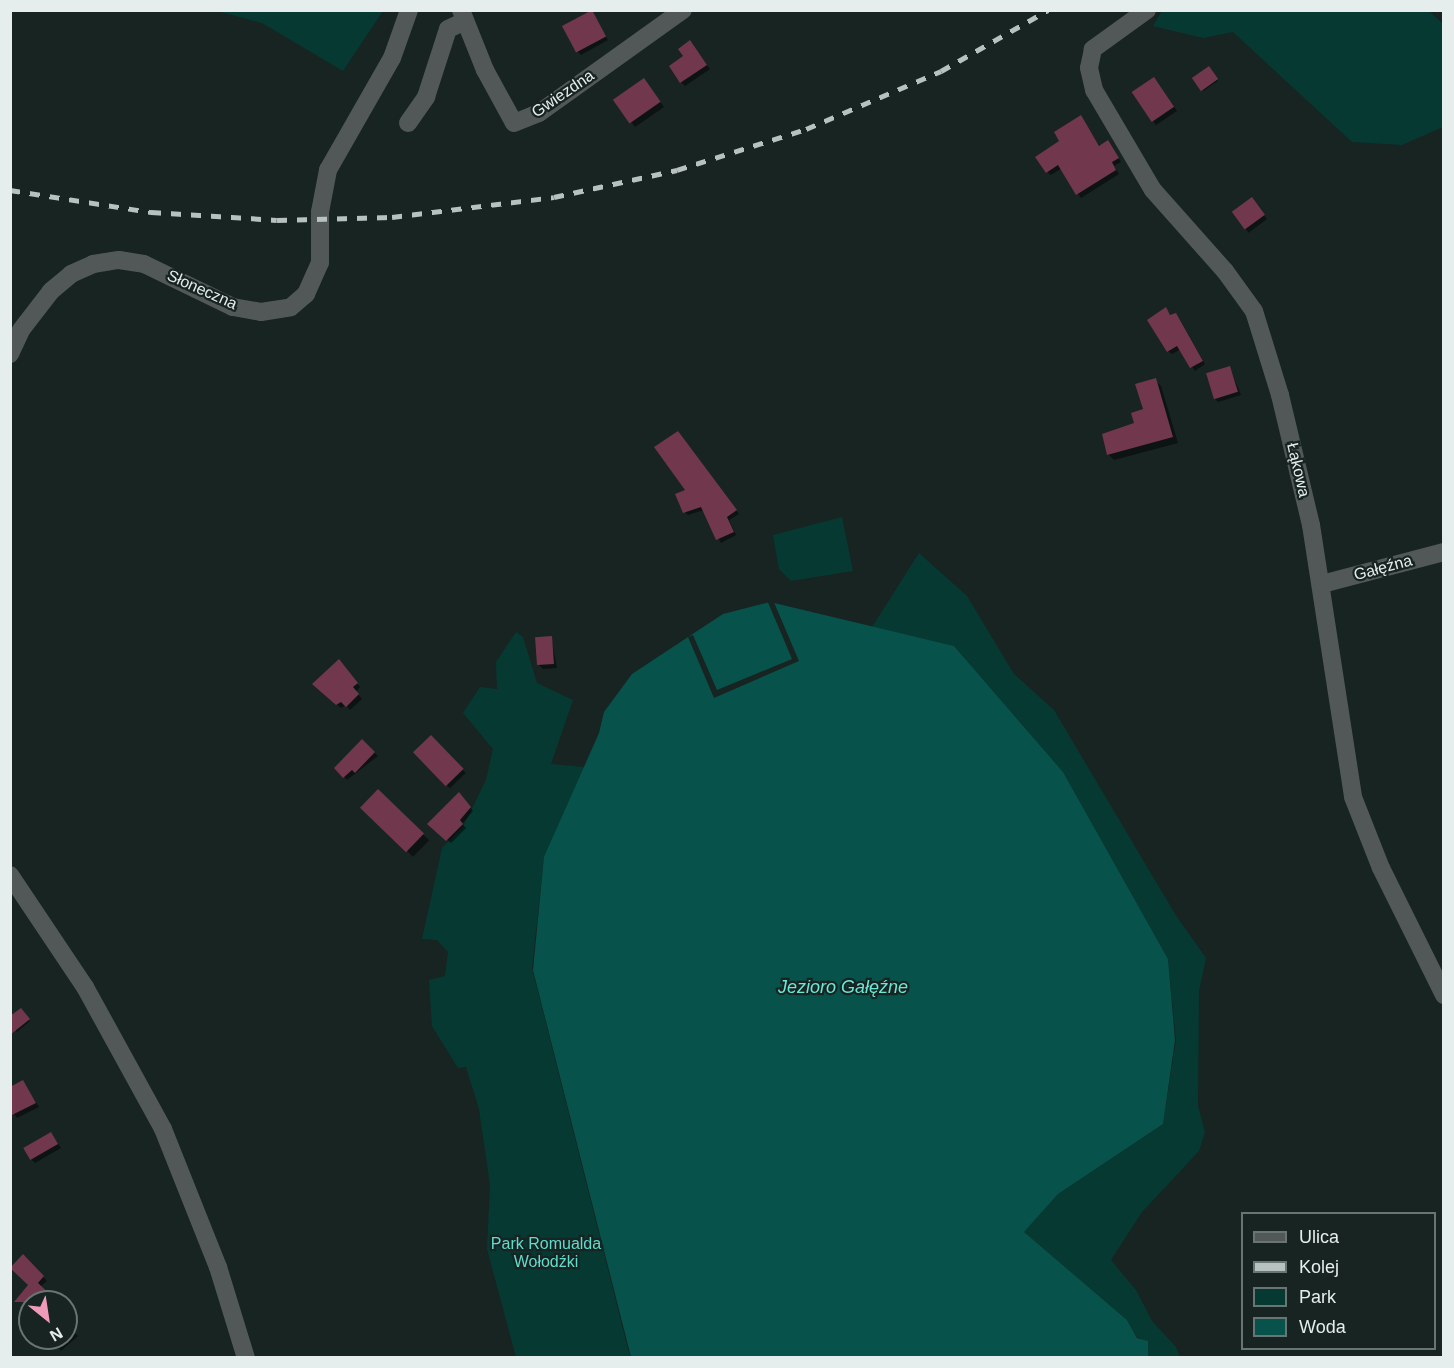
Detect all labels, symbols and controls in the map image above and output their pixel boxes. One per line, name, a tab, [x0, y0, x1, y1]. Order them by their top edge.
street label: Gwiezdna	[528, 66, 598, 122]
street label: Słoneczna	[164, 266, 240, 314]
street label: Łąkowa	[1282, 441, 1314, 499]
street label: Gałęźna	[1352, 551, 1414, 585]
water label: Jezioro Gałęźne	[778, 976, 908, 998]
legend	[1241, 1212, 1436, 1350]
text: Ulica	[1299, 1227, 1339, 1247]
park label: Park Romualda Wołodźki	[491, 1234, 601, 1272]
text: Kolej	[1299, 1257, 1339, 1277]
text: Park	[1299, 1287, 1336, 1307]
north arrow	[18, 1290, 78, 1350]
text: Woda	[1299, 1317, 1346, 1337]
text: N	[47, 1324, 66, 1345]

